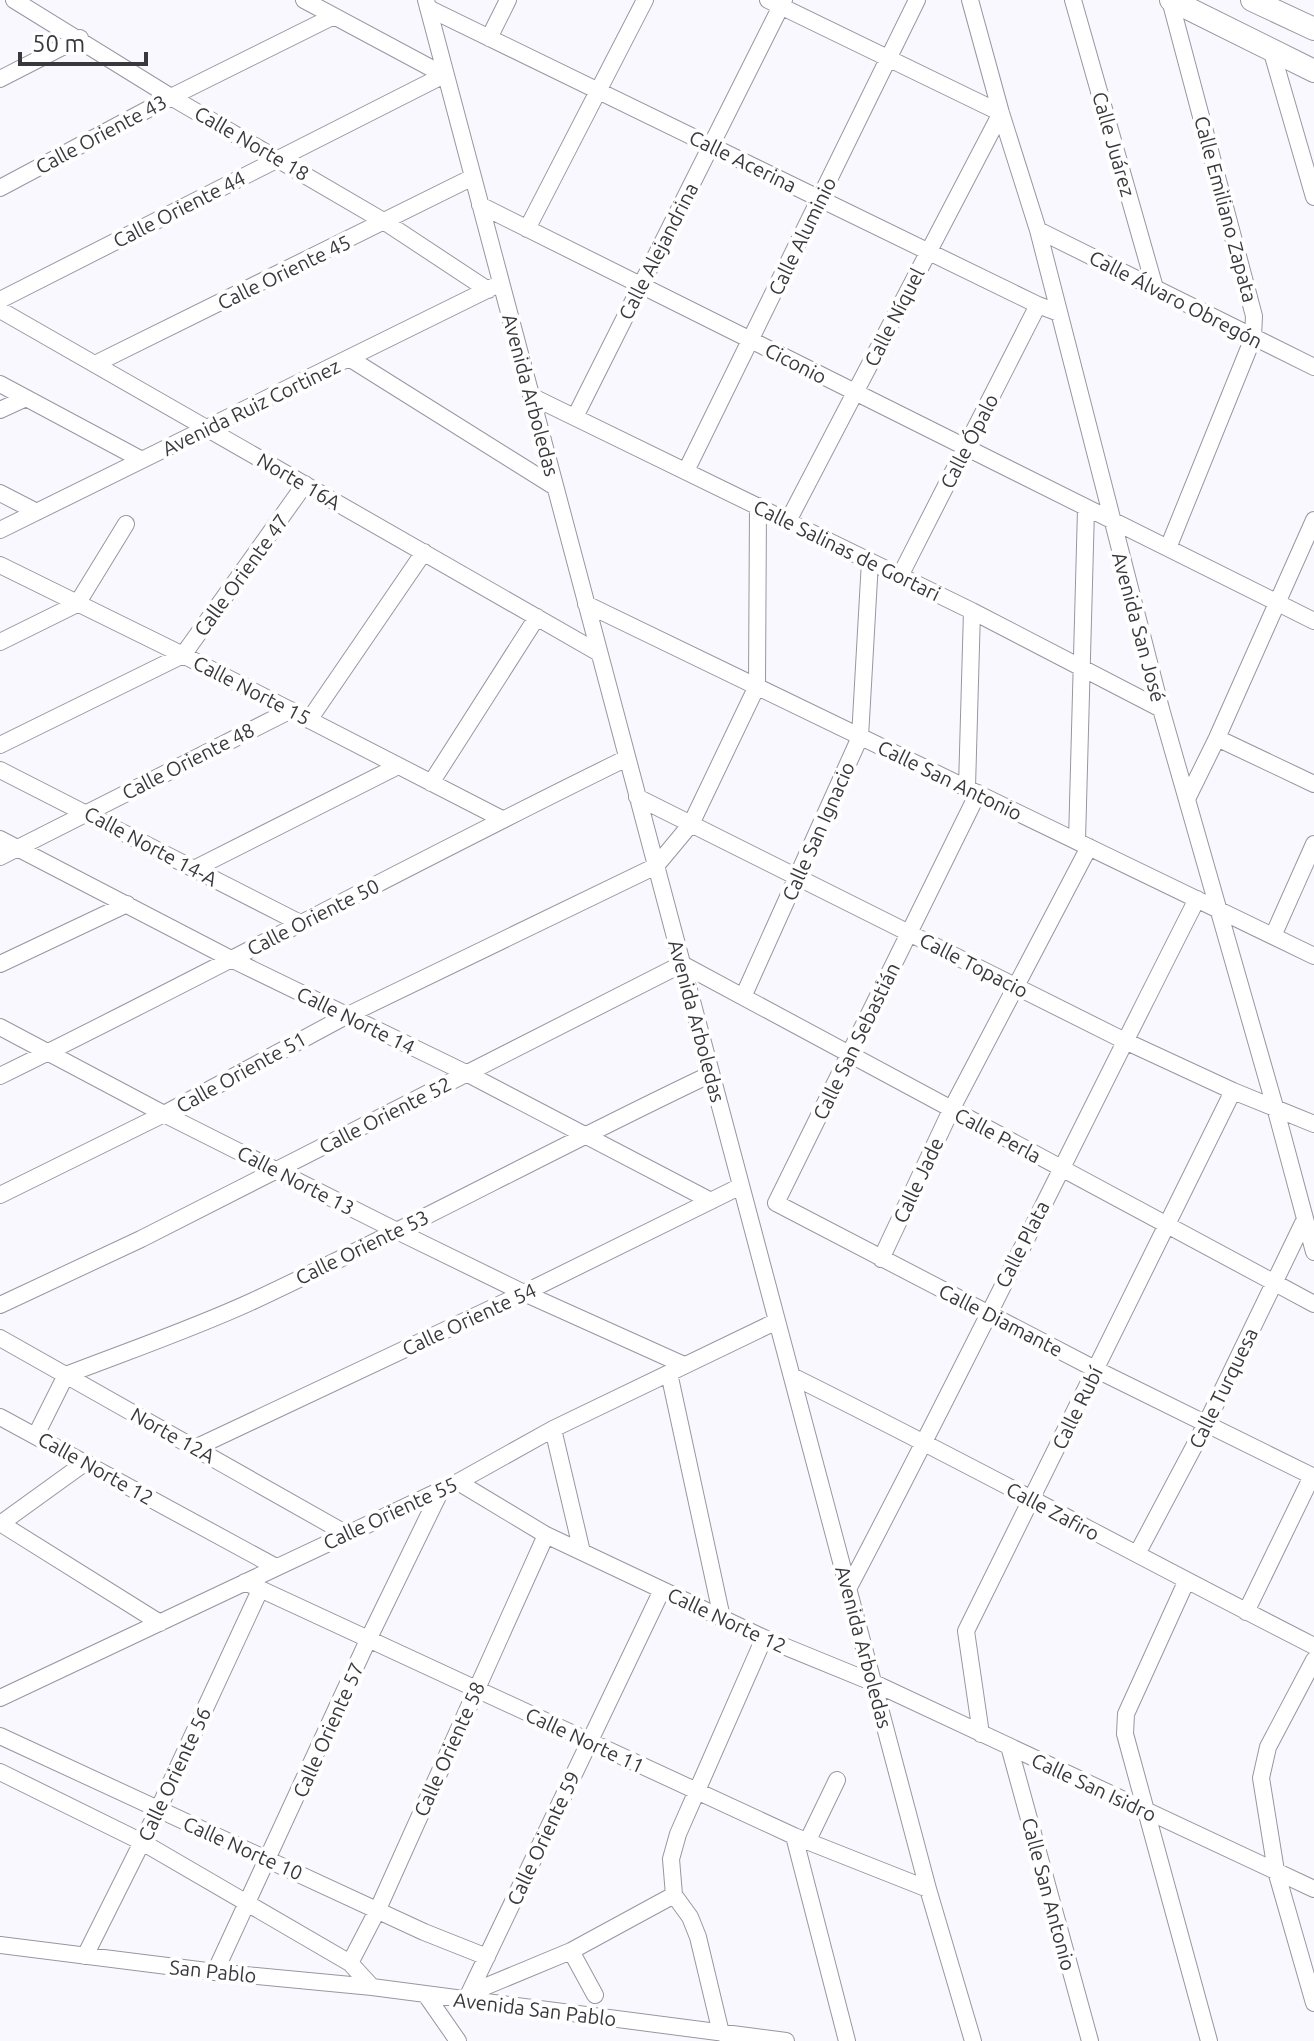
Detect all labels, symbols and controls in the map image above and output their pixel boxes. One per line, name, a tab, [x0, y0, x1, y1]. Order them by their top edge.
scale bar	[20, 16, 146, 66]
text: 50 m	[32, 30, 85, 57]
street label: Calle Juárez	[1088, 89, 1140, 199]
street label: Calle Oriente 43	[32, 90, 170, 178]
street label: Calle Norte 18	[191, 101, 313, 185]
street label: Calle Emiliano Zapata	[1190, 113, 1262, 305]
street label: Calle Acerina	[686, 125, 800, 197]
street label: Calle Oriente 44	[109, 166, 249, 252]
street label: Calle Aluminio	[764, 173, 840, 299]
street label: Calle Alejandrina	[614, 179, 702, 323]
street label: Calle Oriente 45	[214, 230, 354, 314]
street label: Calle Álvaro Obregón	[1086, 245, 1266, 353]
street label: Calle Níquel	[859, 264, 929, 370]
street label: Avenida Arboledas	[498, 311, 564, 479]
street label: Ciconio	[761, 338, 831, 388]
street label: Avenida Ruiz Cortinez	[158, 354, 344, 460]
street label: Calle Ópalo	[935, 390, 1003, 492]
street label: Norte 16A	[253, 448, 345, 514]
street label: Calle Salinas de Gortari	[750, 495, 944, 605]
street label: Calle Oriente 47	[189, 510, 293, 640]
street label: Avenida San José	[1108, 549, 1170, 705]
street label: Calle Norte 15	[190, 651, 314, 729]
street label: Calle Oriente 48	[118, 718, 258, 804]
street label: Calle San Antonio	[874, 735, 1026, 825]
street label: Calle San Ignacio	[777, 758, 859, 904]
street label: Calle Norte 14-A	[81, 801, 221, 891]
street label: Calle Oriente 50	[243, 874, 383, 960]
street label: Calle Topacio	[916, 928, 1032, 1002]
street label: Avenida Arboledas	[664, 937, 730, 1105]
street label: Calle San Sebastián	[808, 959, 904, 1123]
street label: Calle Norte 14	[293, 982, 419, 1058]
street label: Calle Oriente 51	[172, 1027, 310, 1117]
street label: Calle Oriente 52	[315, 1072, 455, 1158]
street label: Calle Perla	[951, 1103, 1045, 1167]
street label: Calle Jade	[888, 1134, 948, 1226]
street label: Calle Norte 13	[234, 1141, 358, 1219]
street label: Calle Plata	[990, 1197, 1054, 1291]
street label: Calle Oriente 53	[292, 1205, 432, 1289]
street label: Calle Oriente 54	[398, 1278, 540, 1360]
street label: Calle Diamante	[935, 1279, 1067, 1361]
street label: Calle Turquesa	[1184, 1324, 1262, 1452]
street label: Calle Rubí	[1047, 1362, 1107, 1453]
street label: Norte 12A	[127, 1403, 219, 1467]
street label: Calle Norte 12	[34, 1427, 158, 1509]
street label: Calle Oriente 55	[319, 1472, 461, 1554]
street label: Calle Zafiro	[1003, 1477, 1103, 1545]
street label: Avenida Arboledas	[831, 1563, 897, 1731]
street label: Calle Norte 12	[664, 1582, 790, 1658]
street label: Calle Oriente 57	[288, 1659, 368, 1801]
street label: Calle Oriente 58	[409, 1678, 489, 1820]
street label: Calle Norte 11	[522, 1702, 648, 1778]
street label: Calle Oriente 56	[133, 1703, 215, 1845]
street label: Calle San Isidro	[1028, 1748, 1160, 1826]
street label: Calle Oriente 59	[502, 1767, 584, 1909]
street label: Calle Norte 10	[180, 1811, 306, 1885]
street label: Calle San Antonio	[1018, 1815, 1080, 1973]
street label: San Pablo	[168, 1955, 258, 1987]
street label: Avenida San Pablo	[452, 1988, 618, 2030]

